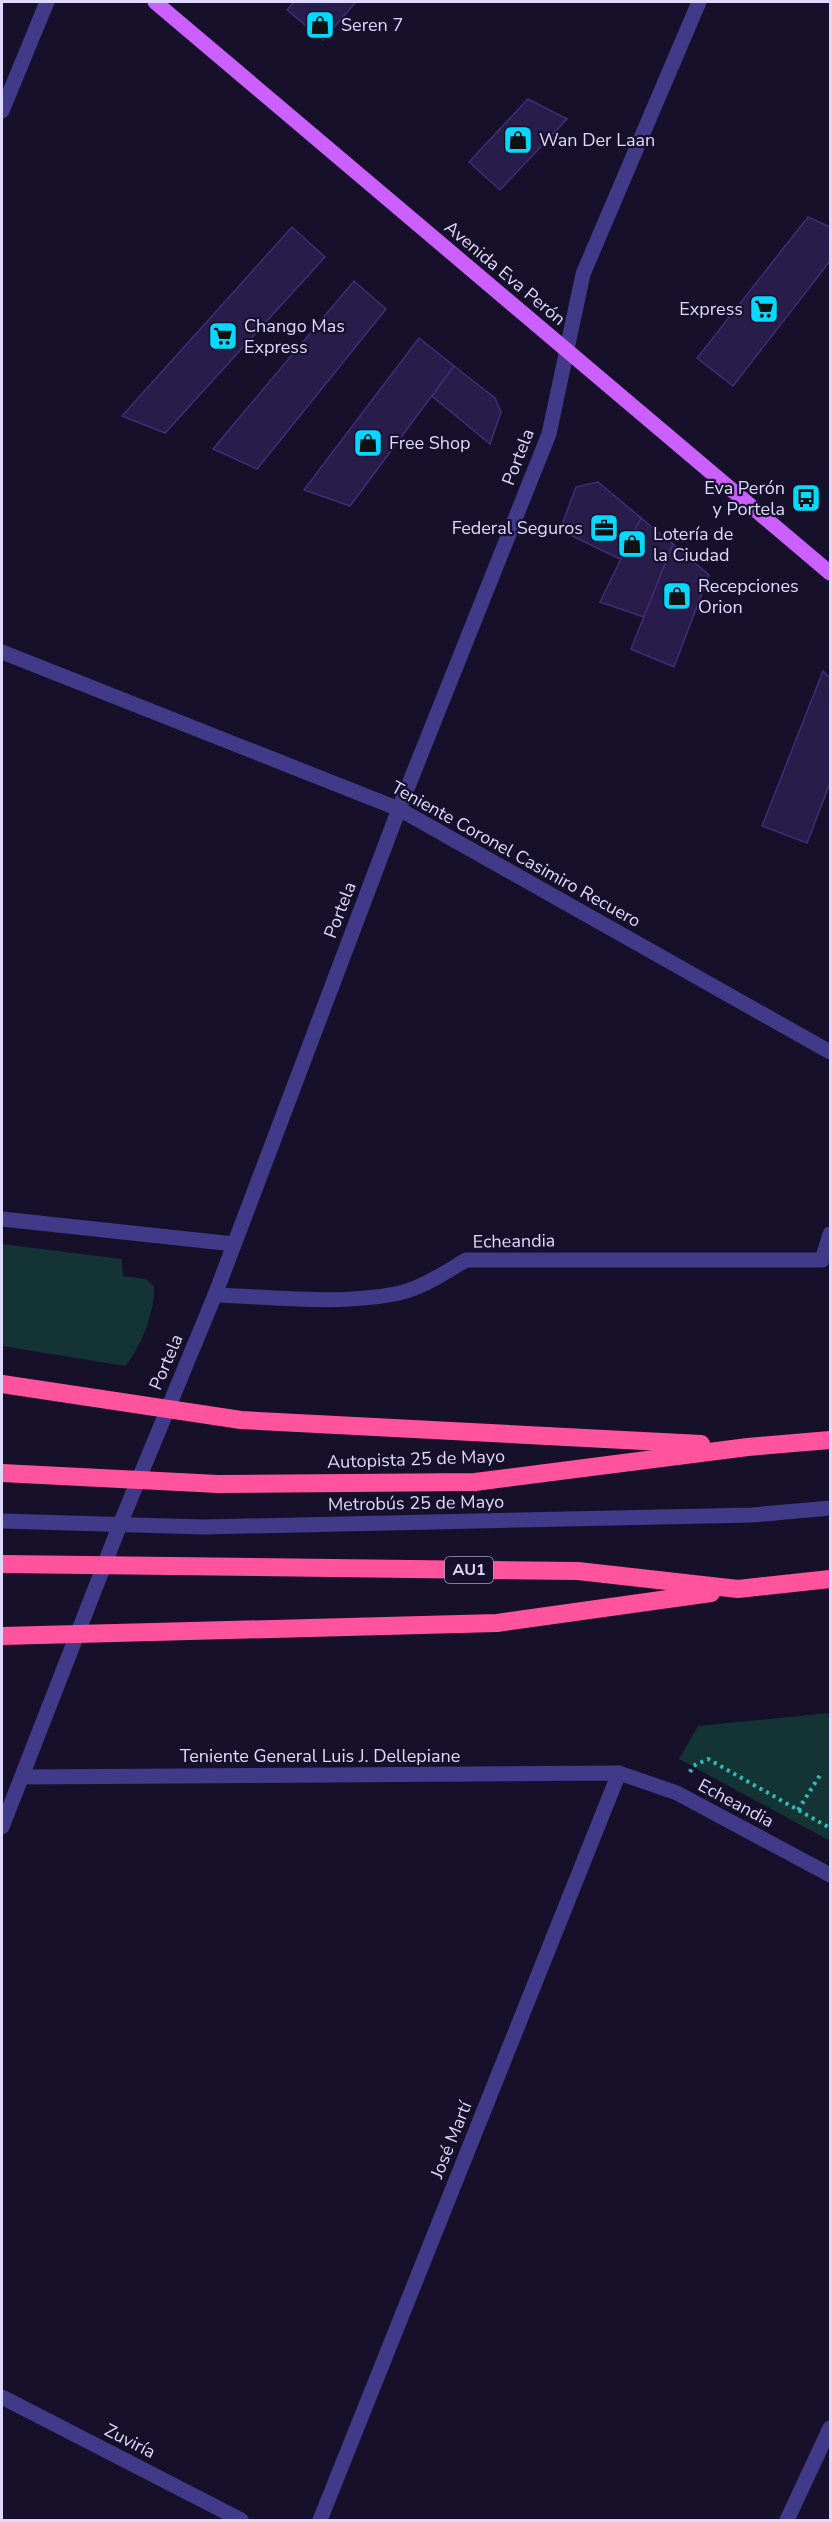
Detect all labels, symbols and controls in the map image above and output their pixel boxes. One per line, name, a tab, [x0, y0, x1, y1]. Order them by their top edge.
shop icon: Seren 7	[304, 9, 336, 41]
place label: Seren 7	[341, 13, 403, 37]
shop icon: Wan Der Laan	[502, 124, 534, 156]
place label: Wan Der Laan	[539, 128, 655, 152]
street label: Avenida Eva Perón	[439, 215, 571, 331]
supermarket icon: Express	[748, 293, 780, 325]
place label: Express	[679, 297, 743, 321]
place label: Chango Mas Express	[244, 314, 345, 359]
supermarket icon: Chango Mas Express	[207, 320, 239, 352]
street label: Portela	[496, 425, 540, 489]
shop icon: Free Shop	[352, 427, 384, 459]
place label: Free Shop	[389, 431, 471, 455]
place label: Eva Perón y Portela	[704, 476, 785, 521]
bus stop icon: Eva Perón y Portela	[790, 482, 822, 514]
office icon: Federal Seguros	[588, 512, 620, 544]
place label: Federal Seguros	[452, 516, 583, 540]
place label: Lotería de la Ciudad	[653, 522, 733, 567]
shop icon: Lotería de la Ciudad	[616, 528, 648, 560]
place label: Recepciones Orion	[698, 574, 799, 619]
shop icon: Recepciones Orion	[661, 580, 693, 612]
street label: Teniente Coronel Casimiro Recuero	[387, 775, 645, 933]
street label: Portela	[318, 878, 362, 942]
street label: Echeandia	[473, 1228, 555, 1254]
street label: Portela	[144, 1330, 188, 1394]
street label: Autopista 25 de Mayo	[327, 1444, 505, 1474]
street label: Metrobús 25 de Mayo	[328, 1489, 504, 1517]
road number: AU1	[445, 1557, 493, 1583]
street label: Teniente General Luis J. Dellepiane	[180, 1744, 460, 1768]
street label: Echeandia	[694, 1773, 778, 1833]
street label: José Martí	[424, 2097, 478, 2183]
street label: Zuviría	[100, 2418, 160, 2464]

